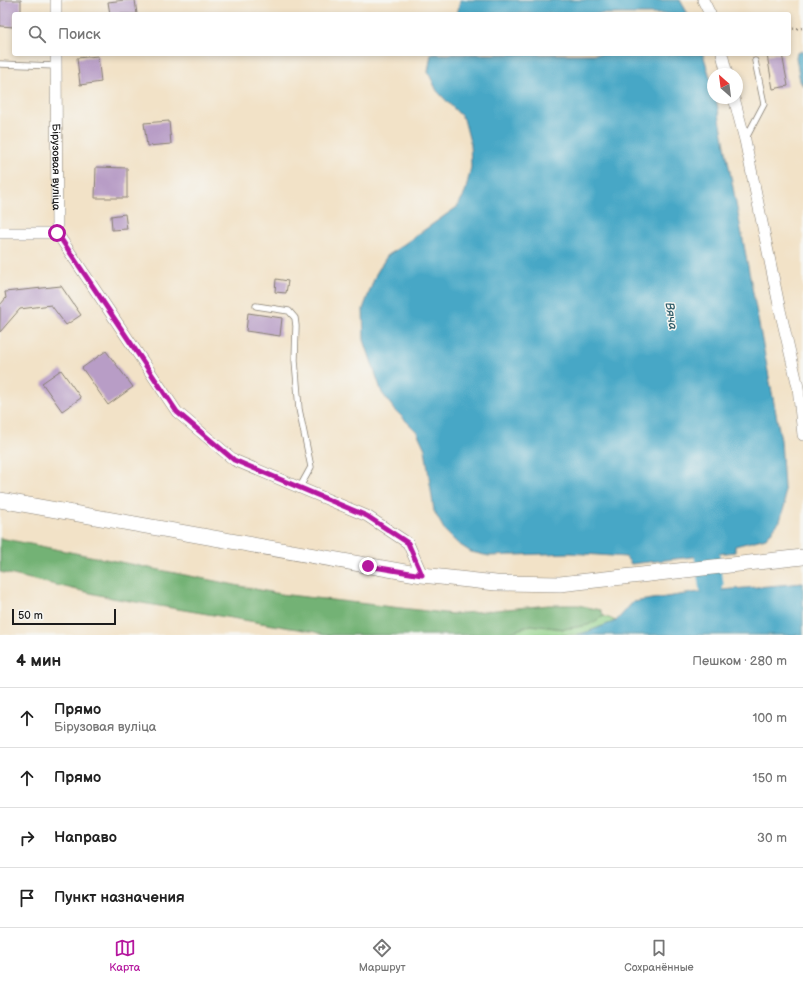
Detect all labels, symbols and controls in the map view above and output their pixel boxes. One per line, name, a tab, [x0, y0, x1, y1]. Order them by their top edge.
search box	[12, 12, 791, 56]
icon: search	[26, 23, 48, 45]
text: Поиск	[58, 25, 101, 44]
north arrow	[707, 68, 743, 104]
street label: Бірузовая вуліца	[50, 124, 63, 211]
route start	[48, 224, 66, 242]
water label: Вяча	[661, 301, 681, 331]
route end	[359, 557, 377, 575]
scale bar	[12, 607, 116, 626]
text: 50 m	[18, 609, 43, 622]
text: 4 мин	[16, 651, 61, 671]
text: Пешком · 280 m	[692, 653, 787, 669]
text: Прямо	[54, 700, 101, 719]
icon: ahead	[16, 707, 38, 729]
text: 100 m	[752, 710, 787, 726]
text: Бірузовая вуліца	[54, 719, 157, 735]
icon: ahead	[16, 767, 38, 789]
text: Прямо	[54, 768, 101, 787]
text: 150 m	[753, 770, 787, 786]
icon: right	[16, 827, 38, 849]
text: Направо	[54, 828, 117, 847]
text: 30 m	[757, 830, 787, 846]
icon: arrive	[16, 887, 38, 909]
text: Пункт назначения	[54, 888, 185, 907]
tab: Карта	[109, 937, 140, 974]
tab: Маршрут	[359, 937, 406, 974]
tab: Сохранённые	[624, 937, 694, 974]

